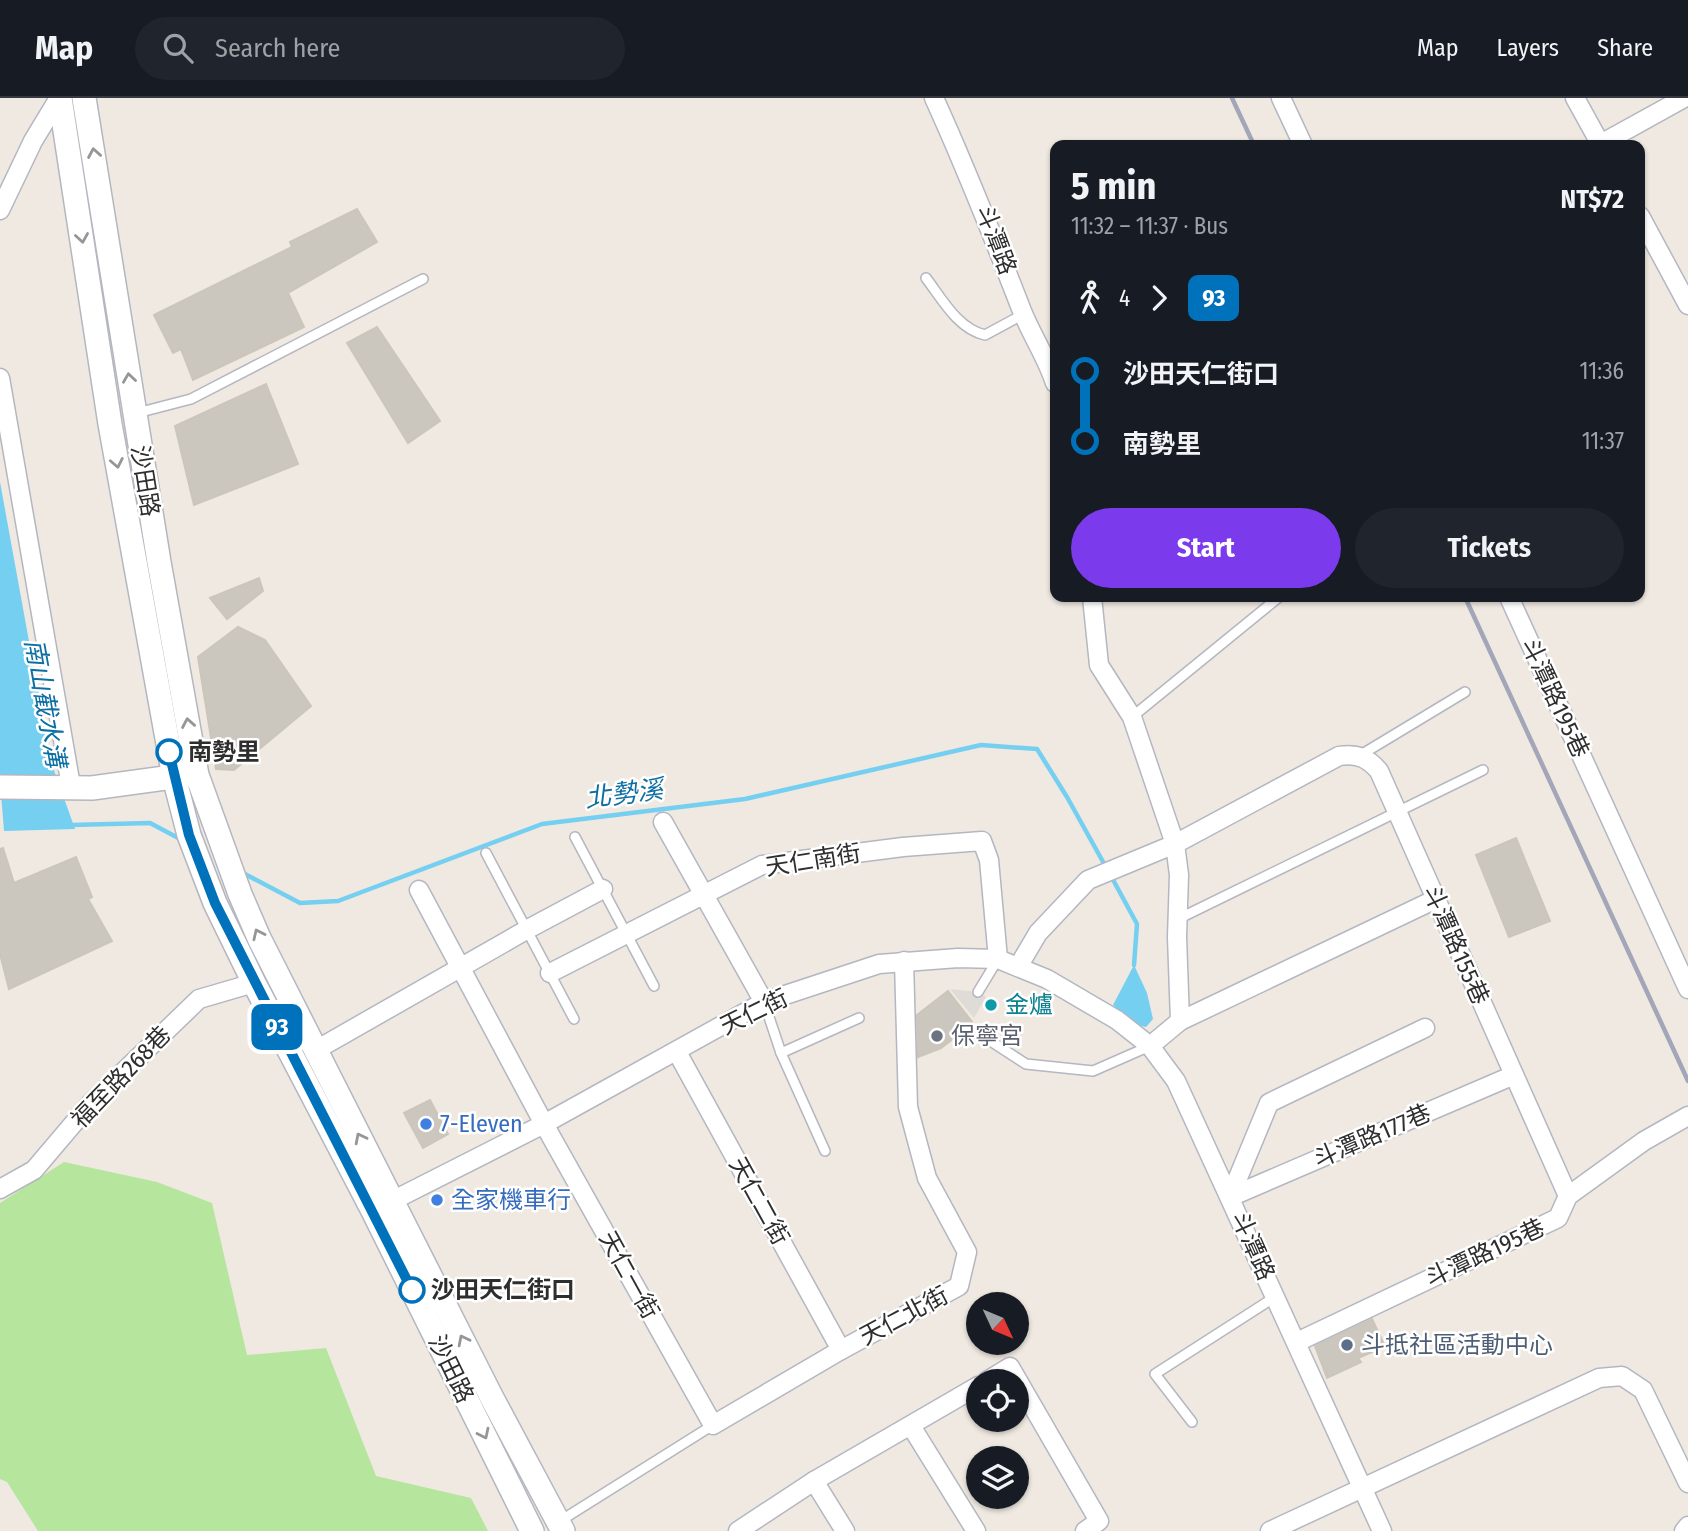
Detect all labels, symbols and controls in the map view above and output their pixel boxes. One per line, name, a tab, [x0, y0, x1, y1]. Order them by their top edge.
search box	[135, 17, 625, 80]
text: Map	[35, 28, 93, 68]
icon: search	[159, 29, 197, 67]
text: Search here	[215, 33, 340, 64]
text: Map	[1417, 34, 1459, 62]
text: Layers	[1497, 34, 1559, 62]
text: Share	[1597, 34, 1653, 62]
one-way arrow	[87, 147, 102, 159]
text: 5 min	[1071, 163, 1156, 209]
text: NT$72	[1561, 184, 1624, 215]
street label: 斗潭路	[970, 201, 1022, 279]
text: 11:32 – 11:37 · Bus	[1071, 212, 1228, 240]
one-way arrow	[74, 232, 89, 244]
icon: walk	[1071, 279, 1109, 317]
icon: forward	[1140, 279, 1178, 317]
text: 4	[1119, 284, 1130, 312]
text: 93	[1202, 284, 1225, 312]
text: 11:36	[1580, 357, 1624, 385]
text: 沙田天仁街口	[1123, 359, 1279, 390]
one-way arrow	[122, 372, 137, 384]
text: 11:37	[1582, 427, 1624, 455]
text: 南勢里	[1123, 429, 1201, 460]
street label: 沙田路	[126, 443, 164, 519]
one-way arrow	[109, 457, 124, 469]
button: Start	[1071, 508, 1341, 588]
button: Tickets	[1355, 508, 1624, 588]
street label: 斗潭路195巷	[1515, 634, 1595, 762]
water label: 南山截水溝	[18, 636, 72, 774]
one-way arrow	[181, 717, 196, 729]
place label: 南勢里	[188, 738, 260, 766]
marker: 南勢里	[156, 739, 182, 765]
water label: 北勢溪	[583, 773, 669, 814]
street label: 天仁南街	[763, 839, 863, 881]
street label: 斗潭路155巷	[1417, 881, 1495, 1009]
one-way arrow	[252, 929, 266, 941]
street label: 天仁街	[716, 984, 792, 1040]
place label: 金爐	[1005, 991, 1053, 1019]
marker: 金爐	[983, 997, 999, 1013]
line badge: 93	[246, 1004, 308, 1050]
text: 93	[265, 1013, 289, 1041]
street label: 福至路268巷	[66, 1020, 176, 1134]
place label: 保寧宮	[951, 1022, 1023, 1050]
marker: 保寧宮	[929, 1028, 945, 1044]
street label: 斗潭路177巷	[1309, 1099, 1435, 1173]
place label: 7-Eleven	[440, 1110, 523, 1138]
marker: 7-Eleven	[418, 1116, 434, 1132]
one-way arrow	[355, 1132, 368, 1145]
street label: 天仁二街	[723, 1152, 795, 1250]
place label: 全家機車行	[451, 1186, 571, 1214]
marker: 全家機車行	[429, 1192, 445, 1208]
street label: 斗潭路	[1226, 1207, 1280, 1285]
street label: 斗潭路195巷	[1421, 1213, 1549, 1293]
street label: 天仁一街	[593, 1226, 665, 1324]
place label: 沙田天仁街口	[431, 1276, 575, 1304]
marker: 沙田天仁街口	[399, 1277, 425, 1303]
street label: 天仁北街	[855, 1281, 953, 1351]
north arrow	[966, 1292, 1029, 1354]
map controls	[966, 1292, 1029, 1509]
street label: 沙田路	[423, 1331, 479, 1407]
place label: 斗抵社區活動中心	[1361, 1331, 1553, 1359]
one-way arrow	[457, 1335, 471, 1348]
marker: 斗抵社區活動中心	[1339, 1337, 1355, 1353]
button: locate	[966, 1369, 1029, 1432]
one-way arrow	[475, 1427, 489, 1439]
button: layers	[966, 1446, 1029, 1509]

